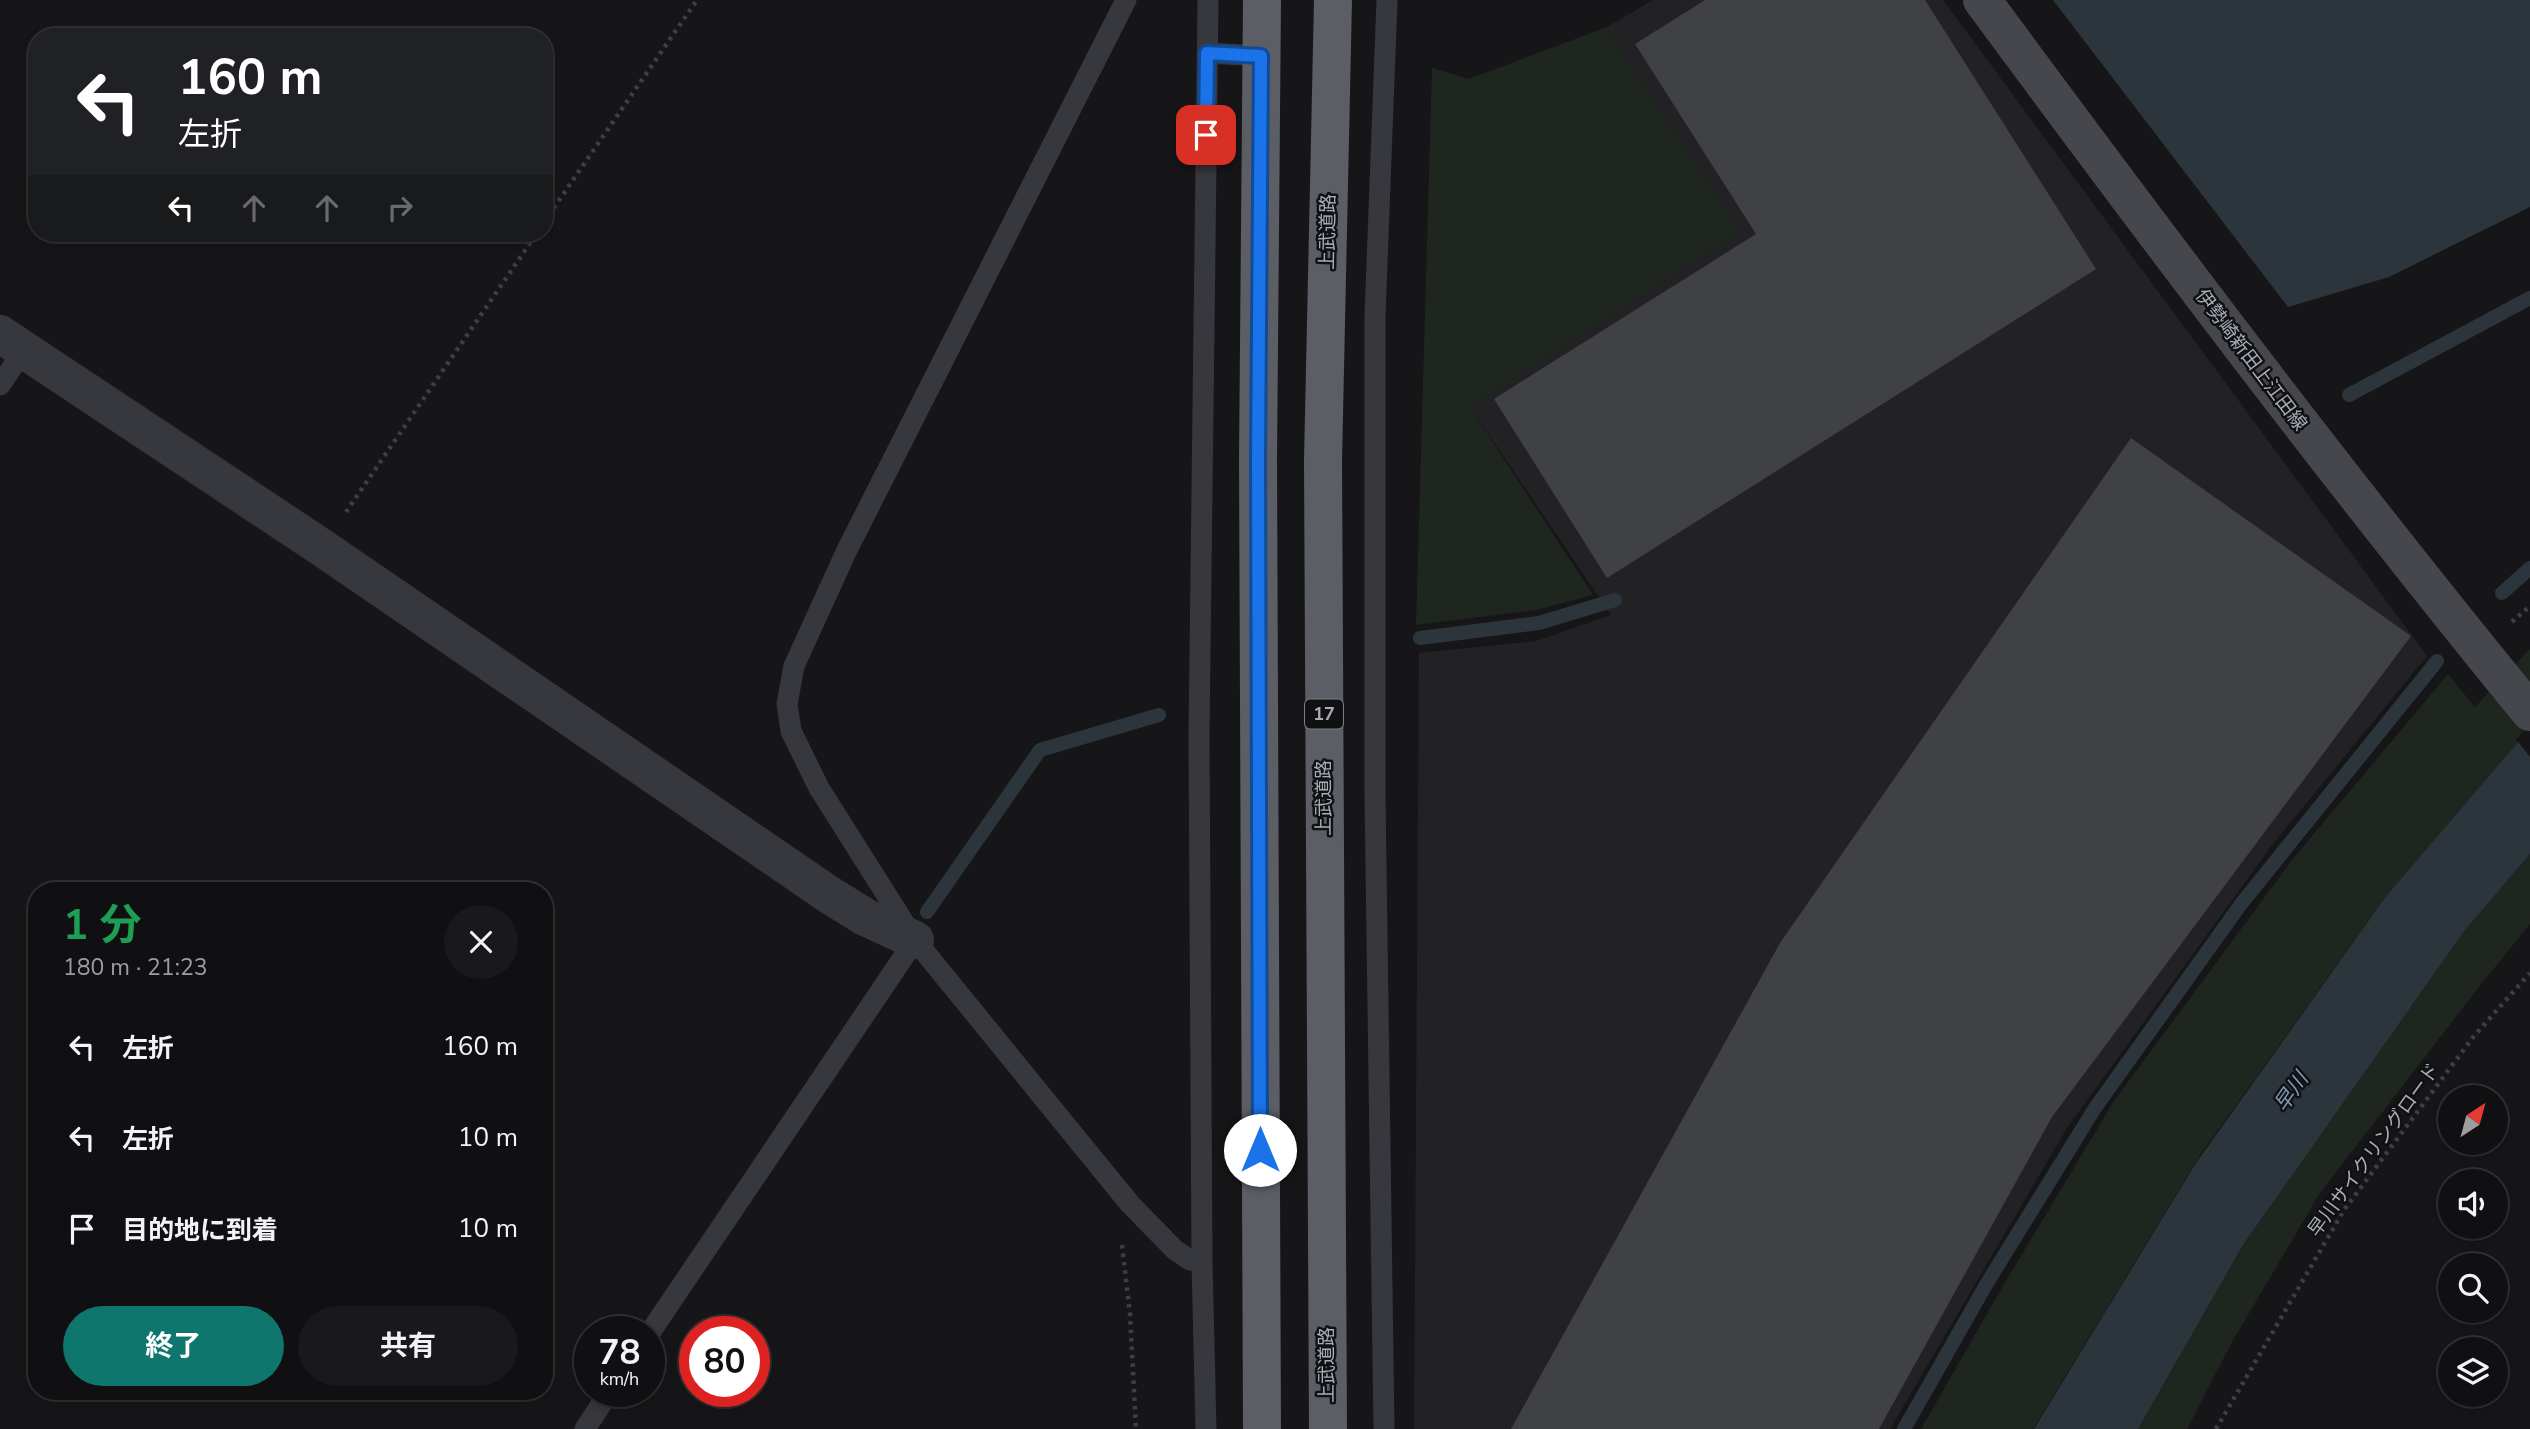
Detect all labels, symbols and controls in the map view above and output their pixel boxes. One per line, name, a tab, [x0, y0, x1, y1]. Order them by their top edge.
text: 160 m	[178, 44, 322, 111]
icon: left	[63, 56, 154, 147]
pin	[1176, 105, 1236, 165]
text: 左折	[178, 113, 242, 156]
icon: arrive	[1187, 116, 1225, 154]
icon: left	[162, 189, 200, 227]
icon: ahead	[235, 189, 273, 227]
icon: ahead	[308, 189, 346, 227]
icon: right	[381, 189, 419, 227]
street label: 上武道路	[1314, 194, 1342, 270]
street label: 伊勢崎新田上江田線	[2189, 284, 2313, 436]
road number: 17	[1305, 700, 1343, 728]
street label: 上武道路	[1311, 760, 1337, 836]
text: 1 分	[63, 897, 142, 954]
button: close	[444, 905, 518, 979]
text: 180 m · 21:23	[63, 952, 208, 983]
icon: left	[63, 1028, 101, 1066]
text: 160 m	[442, 1029, 518, 1064]
text: 左折	[122, 1031, 174, 1066]
street label: 早川サイクリングロード	[2302, 1058, 2446, 1242]
water label: 早川	[2267, 1065, 2316, 1117]
north arrow	[2438, 1085, 2508, 1155]
map controls	[2438, 1085, 2508, 1407]
position arrow	[1223, 1113, 1297, 1187]
icon: left	[63, 1119, 101, 1157]
text: 10 m	[458, 1120, 518, 1155]
text: 左折	[122, 1122, 174, 1157]
button: sound	[2438, 1169, 2508, 1239]
icon: arrive	[63, 1210, 101, 1248]
text: 10 m	[458, 1211, 518, 1246]
text: 目的地に到着	[122, 1213, 278, 1248]
button: search	[2438, 1253, 2508, 1323]
button: 終了	[63, 1306, 284, 1386]
button: 共有	[298, 1306, 518, 1386]
speed limit sign: 80	[679, 1316, 770, 1407]
street label: 上武道路	[1314, 1327, 1340, 1403]
text: 78	[598, 1329, 641, 1376]
button: layers	[2438, 1337, 2508, 1407]
text: km/h	[600, 1367, 639, 1391]

